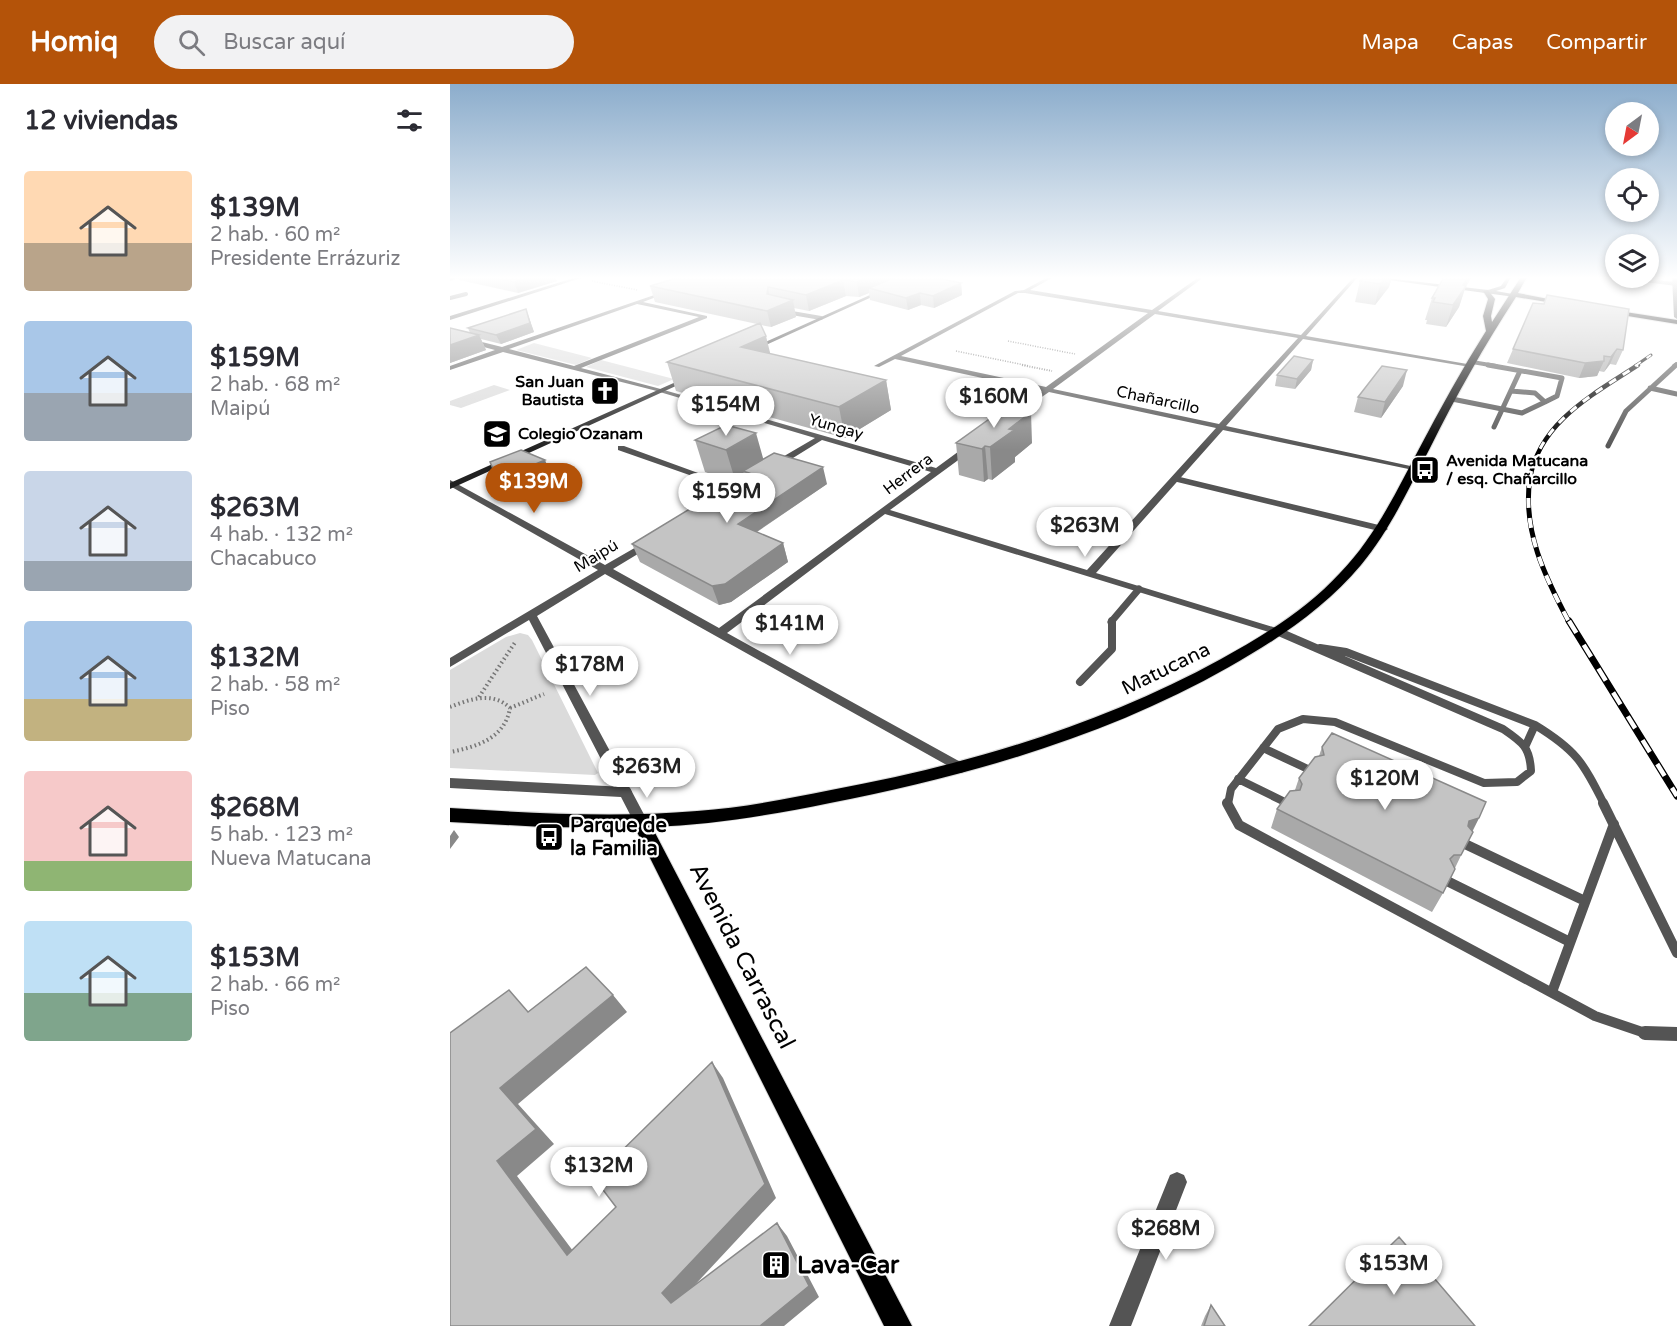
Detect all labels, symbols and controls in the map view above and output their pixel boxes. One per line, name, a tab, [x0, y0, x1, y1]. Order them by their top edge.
search box	[154, 15, 574, 69]
text: Homiq	[30, 25, 118, 59]
icon: search	[175, 26, 208, 59]
text: Buscar aquí	[223, 29, 346, 55]
text: Mapa	[1362, 30, 1419, 55]
text: Capas	[1452, 30, 1513, 55]
text: Compartir	[1546, 30, 1647, 55]
north arrow	[1605, 102, 1659, 156]
map controls	[1605, 102, 1659, 288]
icon: filters	[393, 104, 426, 137]
text: 12 viviendas	[24, 105, 178, 136]
button: locate	[1605, 168, 1659, 222]
text: $139M	[210, 192, 300, 223]
icon: home	[72, 195, 144, 267]
text: 2 hab. · 60 m²	[210, 223, 340, 247]
button: layers	[1605, 234, 1659, 288]
text: Presidente Errázuriz	[210, 247, 400, 271]
text: $159M	[210, 342, 300, 373]
icon: home	[72, 345, 144, 417]
place label: San Juan Bautista	[515, 372, 584, 410]
text: 2 hab. · 68 m²	[210, 373, 340, 397]
church icon: San Juan Bautista	[589, 375, 621, 407]
pin: $160M	[952, 378, 1036, 429]
street label: Chañarcillo	[1114, 381, 1202, 419]
text: $160M	[959, 385, 1029, 409]
pin: $154M	[684, 386, 768, 437]
text: $154M	[691, 393, 761, 417]
text: Maipú	[210, 397, 270, 421]
street label: Yungay	[806, 410, 866, 444]
school or university icon: Colegio Ozanam	[481, 418, 513, 450]
place label: Colegio Ozanam	[518, 424, 643, 444]
street label: Herrera	[879, 449, 937, 499]
place label: Avenida Matucana / esq. Chañarcillo	[1446, 451, 1588, 489]
bus stop icon: Avenida Matucana / esq. Chañarcillo	[1409, 454, 1441, 486]
pin: $139M	[492, 463, 576, 514]
text: $139M	[499, 470, 569, 494]
pin: $159M	[685, 473, 769, 524]
text: $159M	[692, 480, 762, 504]
text: $263M	[210, 492, 300, 523]
icon: home	[72, 495, 144, 567]
pin: $263M	[1043, 507, 1127, 558]
text: $263M	[1050, 514, 1120, 538]
text: 4 hab. · 132 m²	[210, 523, 353, 547]
street label: Maipú	[570, 535, 622, 577]
text: Chacabuco	[210, 547, 317, 571]
pin: $141M	[748, 605, 832, 656]
text: $141M	[755, 612, 825, 636]
street label: Matucana	[1118, 637, 1214, 701]
text: $132M	[210, 642, 300, 673]
icon: home	[72, 645, 144, 717]
pin: $178M	[548, 646, 632, 697]
text: $178M	[555, 653, 625, 677]
text: 2 hab. · 58 m²	[210, 673, 340, 697]
text: Piso	[210, 697, 250, 721]
pin: $263M	[605, 748, 689, 799]
text: $263M	[612, 755, 682, 779]
pin: $120M	[1343, 760, 1427, 811]
text: $120M	[1350, 767, 1420, 791]
text: $268M	[210, 792, 300, 823]
icon: home	[72, 795, 144, 867]
place label: Parque de la Familia	[570, 814, 667, 861]
bus stop icon: Parque de la Familia	[533, 821, 565, 853]
text: 5 hab. · 123 m²	[210, 823, 353, 847]
text: Nueva Matucana	[210, 847, 372, 871]
street label: Avenida Carrascal	[683, 858, 801, 1054]
text: $153M	[210, 942, 300, 973]
icon: home	[72, 945, 144, 1017]
text: 2 hab. · 66 m²	[210, 973, 340, 997]
text: Piso	[210, 997, 250, 1021]
pin: $132M	[557, 1147, 641, 1198]
text: $132M	[564, 1154, 634, 1178]
pin: $268M	[1124, 1210, 1208, 1261]
text: $268M	[1131, 1217, 1201, 1241]
pin: $153M	[1352, 1245, 1436, 1296]
building icon: Lava-Car	[760, 1249, 792, 1281]
place label: Lava-Car	[797, 1251, 900, 1280]
text: $153M	[1359, 1252, 1429, 1276]

